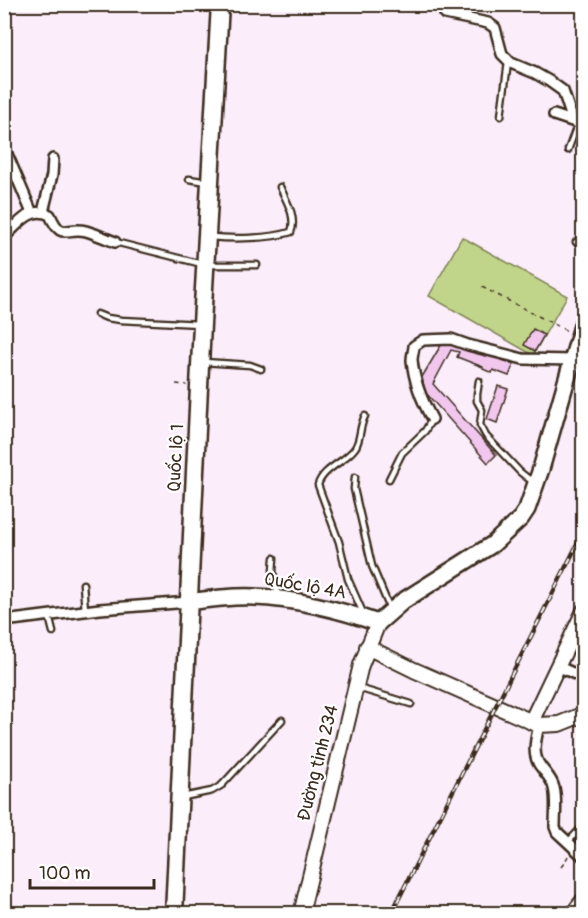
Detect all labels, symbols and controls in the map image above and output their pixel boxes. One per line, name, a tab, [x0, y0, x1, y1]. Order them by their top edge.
street label: Quốc lộ 1	[163, 423, 189, 493]
street label: Quốc lộ 4A	[262, 567, 348, 605]
street label: Đường tỉnh 234	[292, 702, 344, 823]
scale bar	[30, 852, 154, 890]
text: 100 m	[39, 862, 91, 885]

